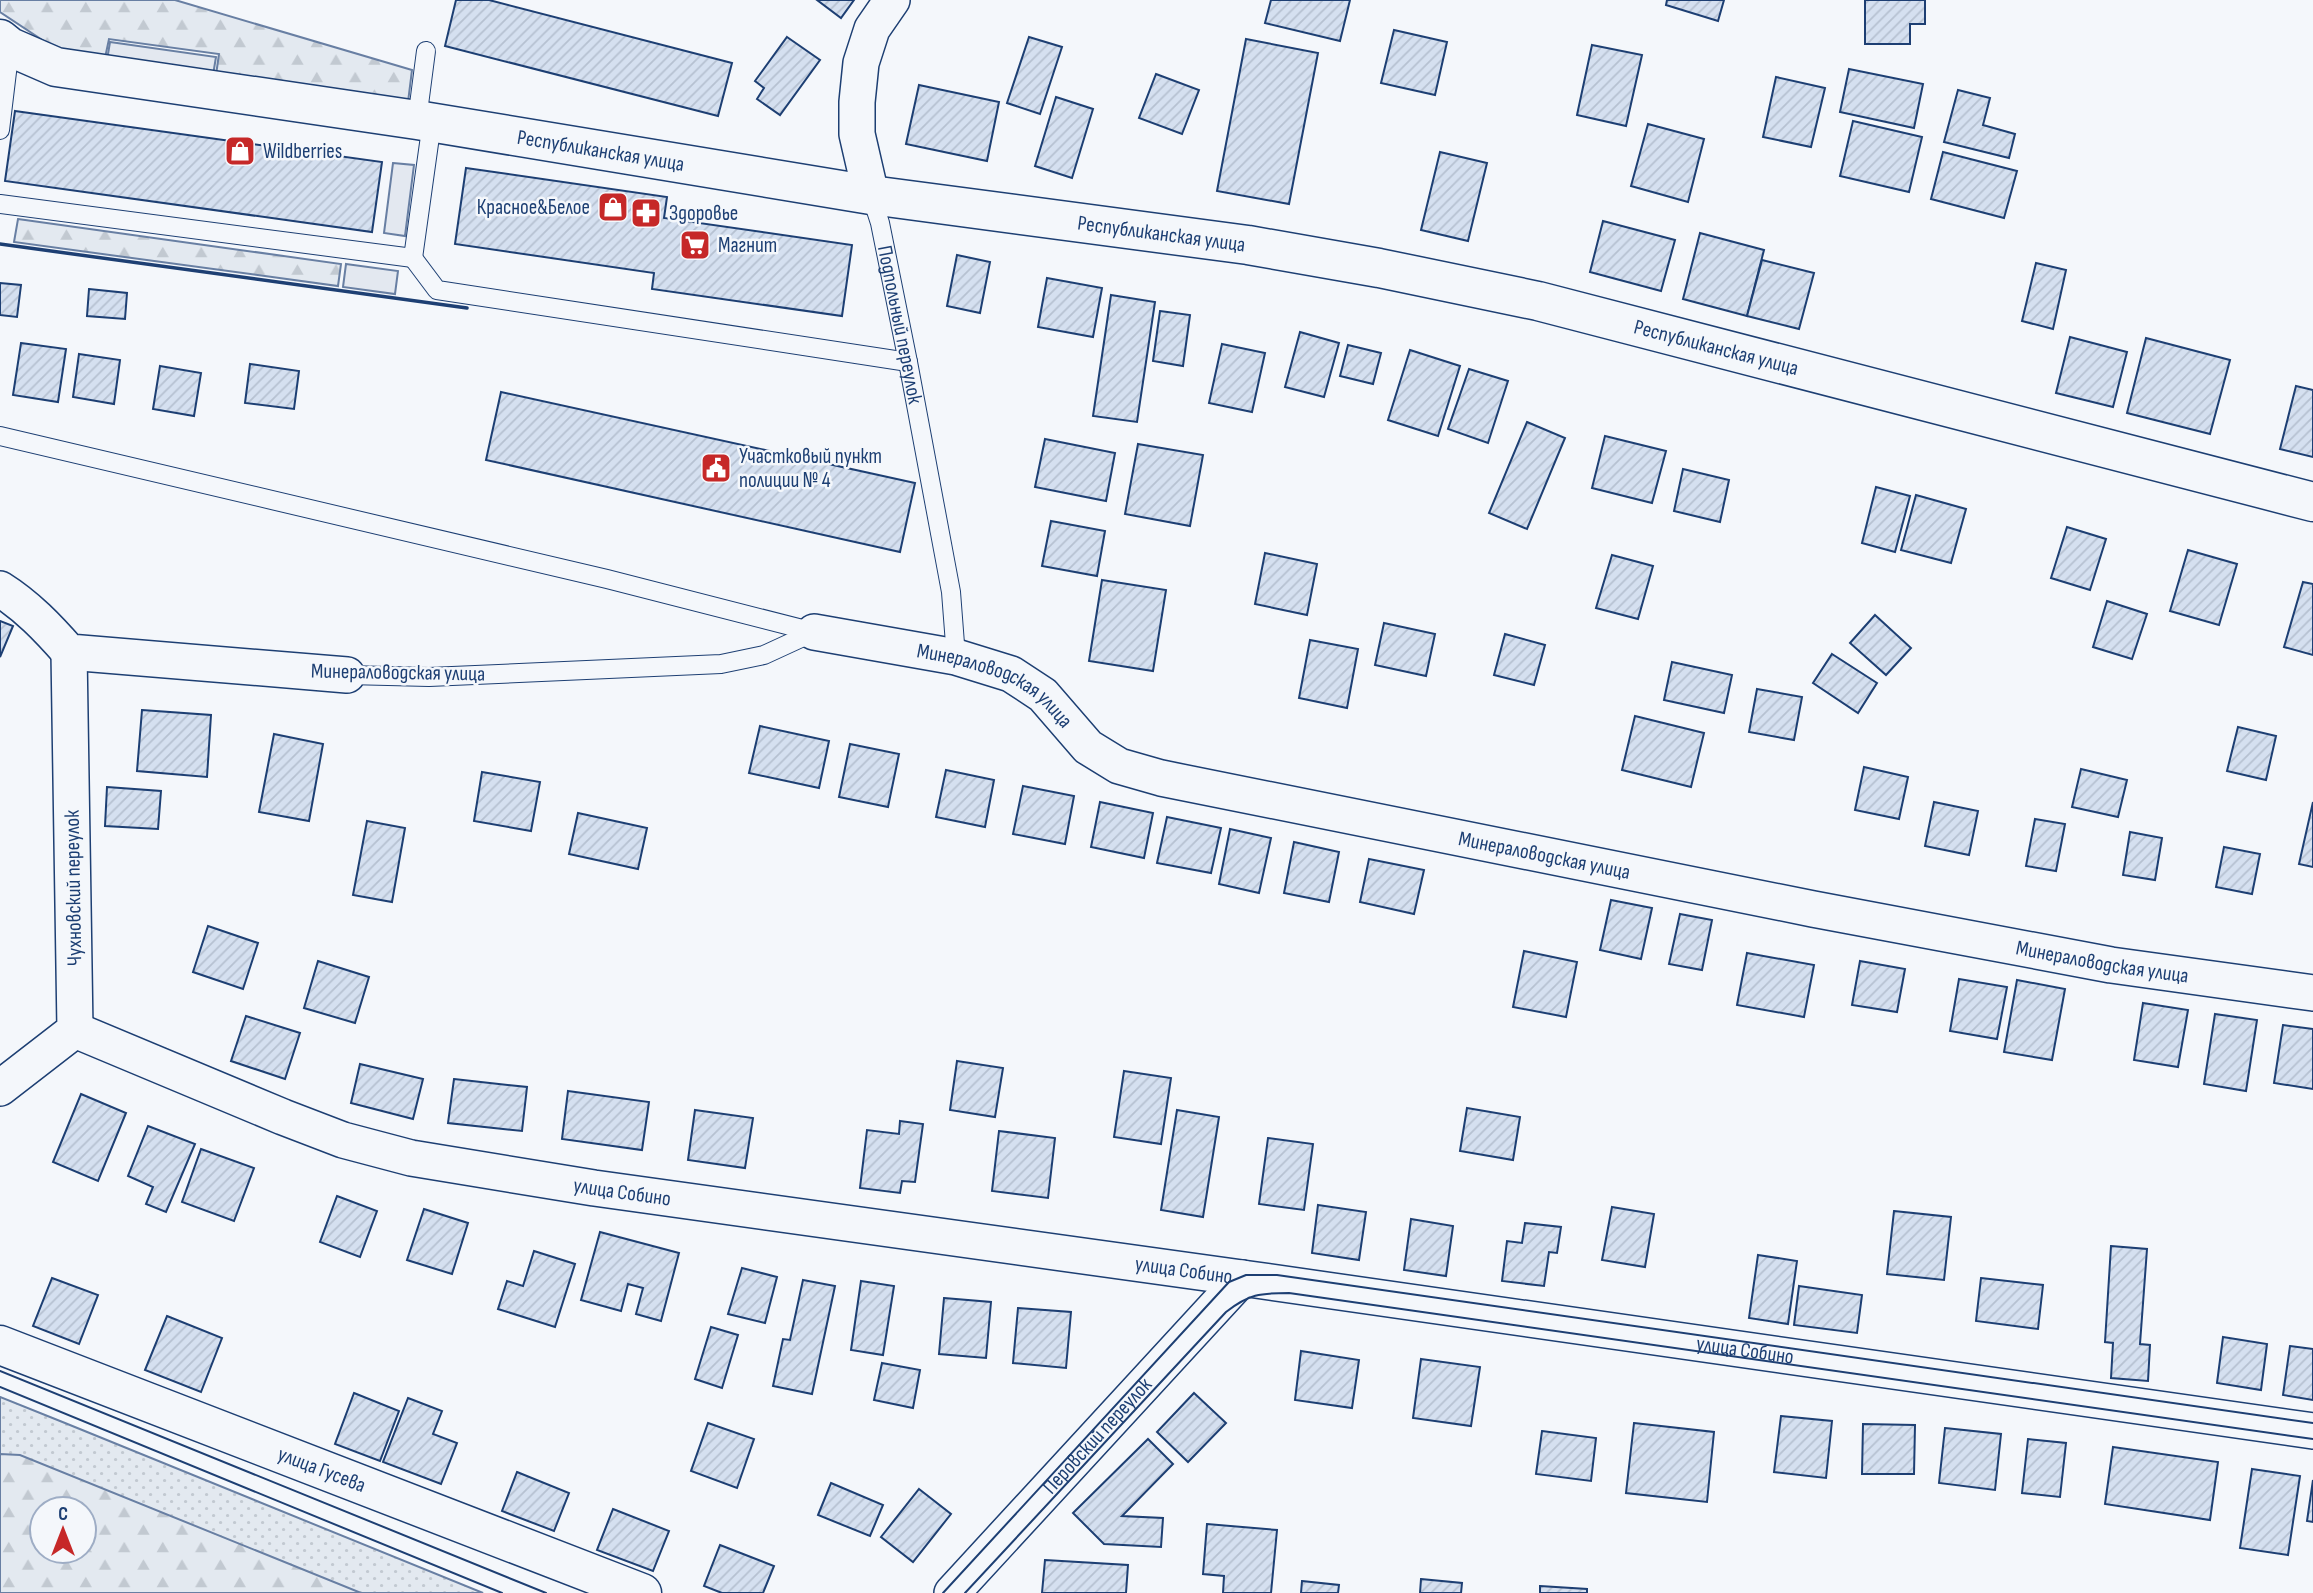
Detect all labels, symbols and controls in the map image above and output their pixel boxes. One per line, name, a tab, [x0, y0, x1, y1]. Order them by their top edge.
street label: Республиканская улица	[515, 125, 686, 177]
shop icon: Wildberries	[223, 134, 257, 168]
place label: Wildberries	[263, 139, 342, 164]
shop icon: Красное&Белое	[596, 190, 630, 224]
place label: Красное&Белое	[477, 195, 590, 220]
pharmacy icon: Здоровье	[629, 196, 663, 230]
place label: Здоровье	[669, 201, 738, 226]
street label: Республиканская улица	[1076, 211, 1247, 258]
supermarket icon: Магнит	[678, 228, 712, 262]
place label: Магнит	[718, 233, 777, 258]
street label: Подпольный переулок	[872, 243, 928, 406]
street label: Республиканская улица	[1631, 314, 1801, 381]
place label: Участковый пункт полиции № 4	[739, 444, 882, 493]
public building icon: Участковый пункт полиции № 4	[699, 451, 733, 485]
street label: Минераловодская улица	[915, 638, 1078, 733]
street label: Минераловодская улица	[311, 658, 485, 687]
street label: Чухновский переулок	[60, 810, 87, 966]
street label: Минераловодская улица	[1456, 826, 1632, 885]
street label: Минераловодская улица	[2014, 935, 2190, 989]
street label: улица Собино	[572, 1173, 672, 1212]
street label: улица Собино	[1133, 1251, 1234, 1290]
street label: улица Собино	[1695, 1331, 1795, 1370]
street label: Перовский переулок	[1038, 1373, 1157, 1499]
street label: улица Гусева	[274, 1441, 369, 1498]
north arrow	[28, 1495, 98, 1565]
text: С	[58, 1503, 68, 1526]

